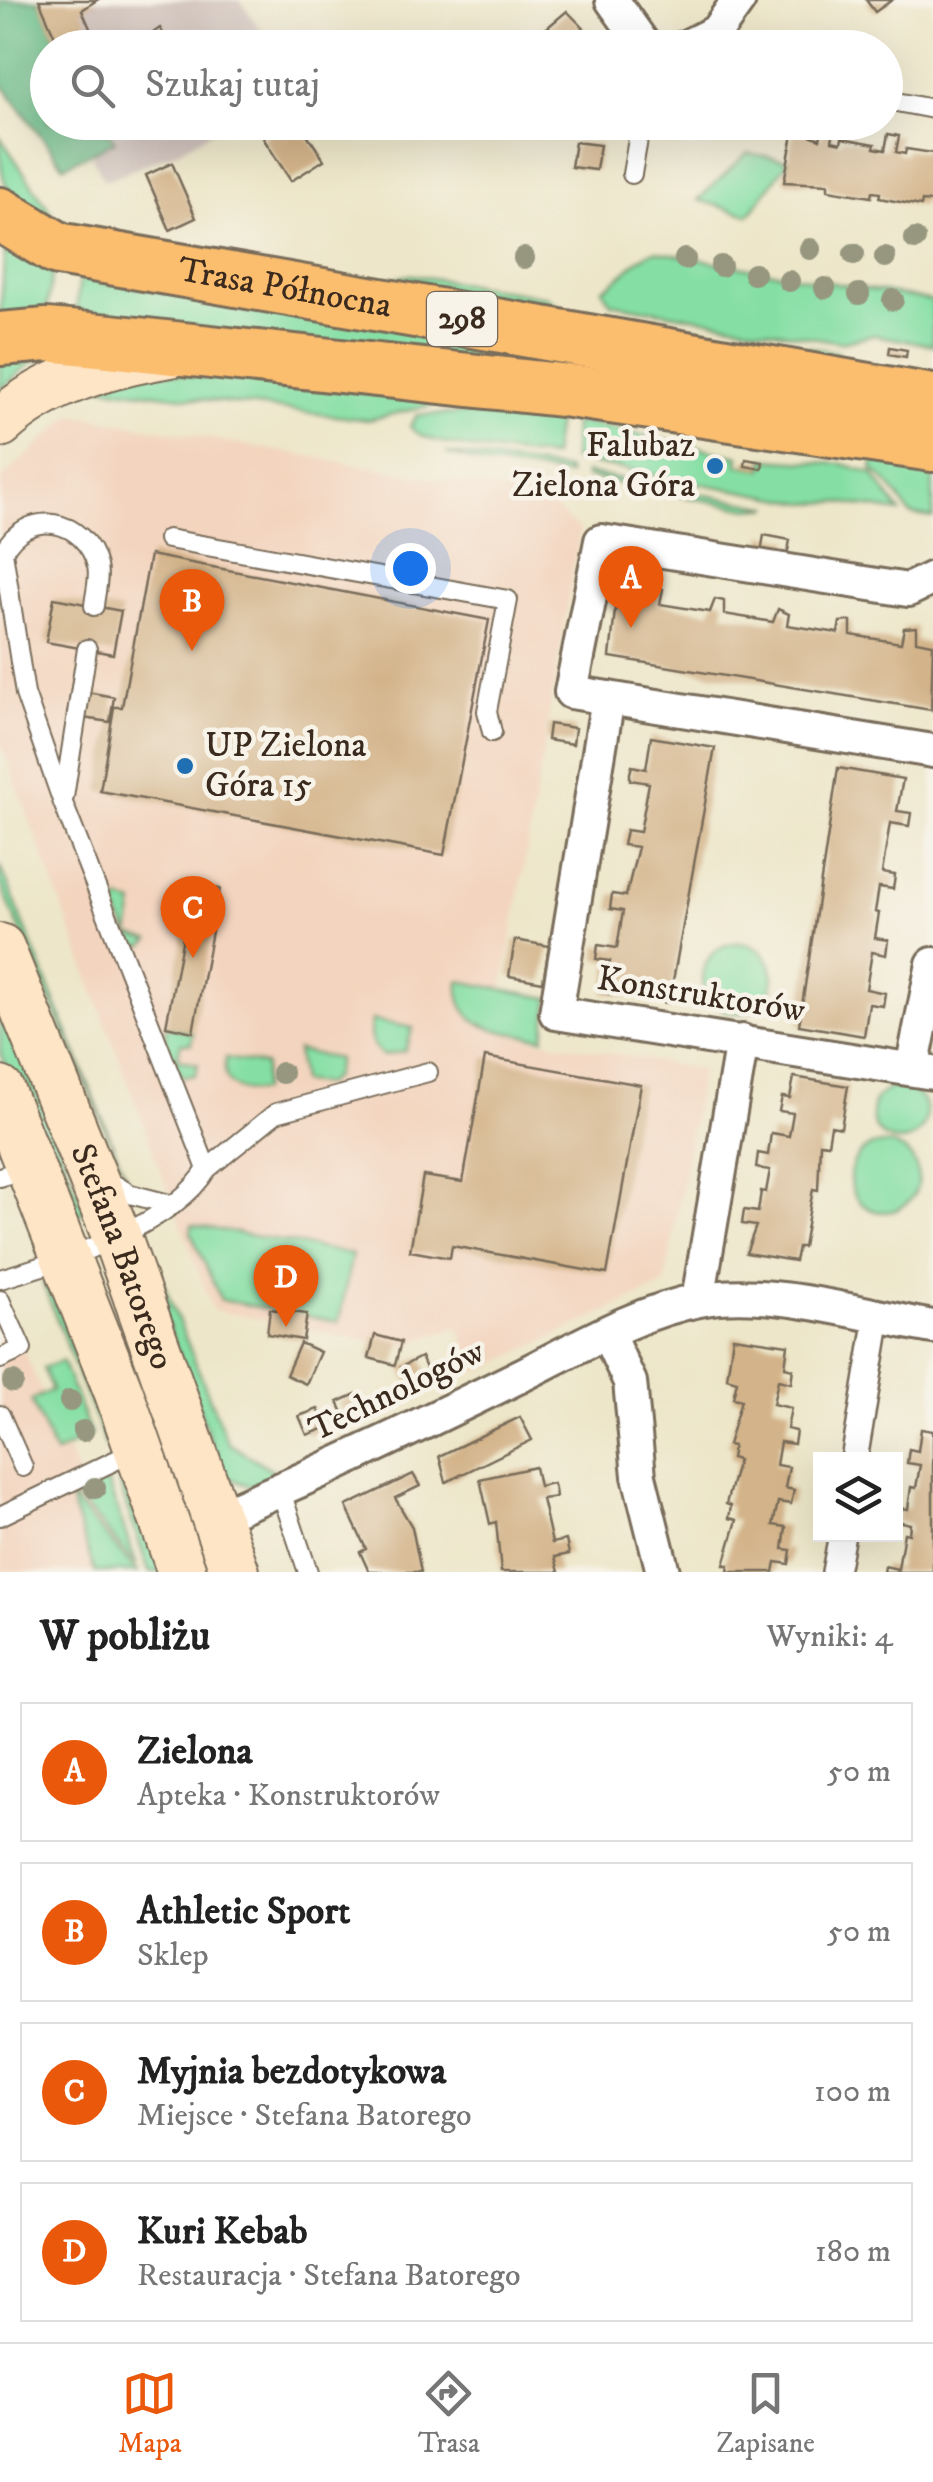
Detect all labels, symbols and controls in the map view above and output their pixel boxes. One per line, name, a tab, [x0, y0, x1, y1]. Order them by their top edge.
search box	[30, 30, 903, 140]
icon: search	[65, 58, 120, 113]
text: Szukaj tutaj	[145, 61, 320, 109]
street label: Trasa Północna	[175, 248, 395, 329]
road number: 298	[427, 292, 497, 346]
place label: Falubaz Zielona Góra	[512, 424, 695, 508]
marker: Falubaz Zielona Góra	[704, 455, 726, 477]
your location	[385, 543, 436, 594]
pin: A	[598, 546, 664, 628]
pin: B	[160, 568, 224, 651]
place label: UP Zielona Góra 15	[205, 724, 367, 808]
marker: UP Zielona Góra 15	[174, 755, 196, 777]
pin: C	[160, 876, 226, 958]
street label: Konstruktorów	[594, 957, 808, 1033]
street label: Stefana Batorego	[60, 1137, 184, 1375]
pin: D	[254, 1244, 318, 1327]
street label: Technologów	[302, 1330, 492, 1452]
map controls	[813, 1452, 903, 1542]
button: layers	[813, 1452, 903, 1542]
text: W pobliżu	[40, 1611, 210, 1663]
text: Wyniki: 4	[767, 1617, 893, 1657]
text: Zielona	[137, 1728, 253, 1776]
text: A	[64, 1752, 85, 1792]
text: 50 m	[827, 1752, 891, 1792]
text: Apteka · Konstruktorów	[137, 1776, 440, 1816]
text: Athletic Sport	[137, 1888, 350, 1936]
text: B	[64, 1912, 85, 1952]
text: 50 m	[827, 1912, 891, 1952]
text: Sklep	[137, 1936, 208, 1976]
text: Myjnia bezdotykowa	[137, 2048, 447, 2096]
text: C	[64, 2072, 85, 2112]
text: 100 m	[814, 2072, 891, 2112]
text: Miejsce · Stefana Batorego	[137, 2096, 472, 2136]
text: Kuri Kebab	[137, 2208, 308, 2256]
text: D	[63, 2232, 86, 2272]
text: 180 m	[815, 2232, 891, 2272]
text: Restauracja · Stefana Batorego	[137, 2256, 520, 2296]
tab: Mapa	[118, 2366, 182, 2461]
tab: Trasa	[418, 2366, 480, 2461]
tab: Zapisane	[716, 2366, 815, 2461]

